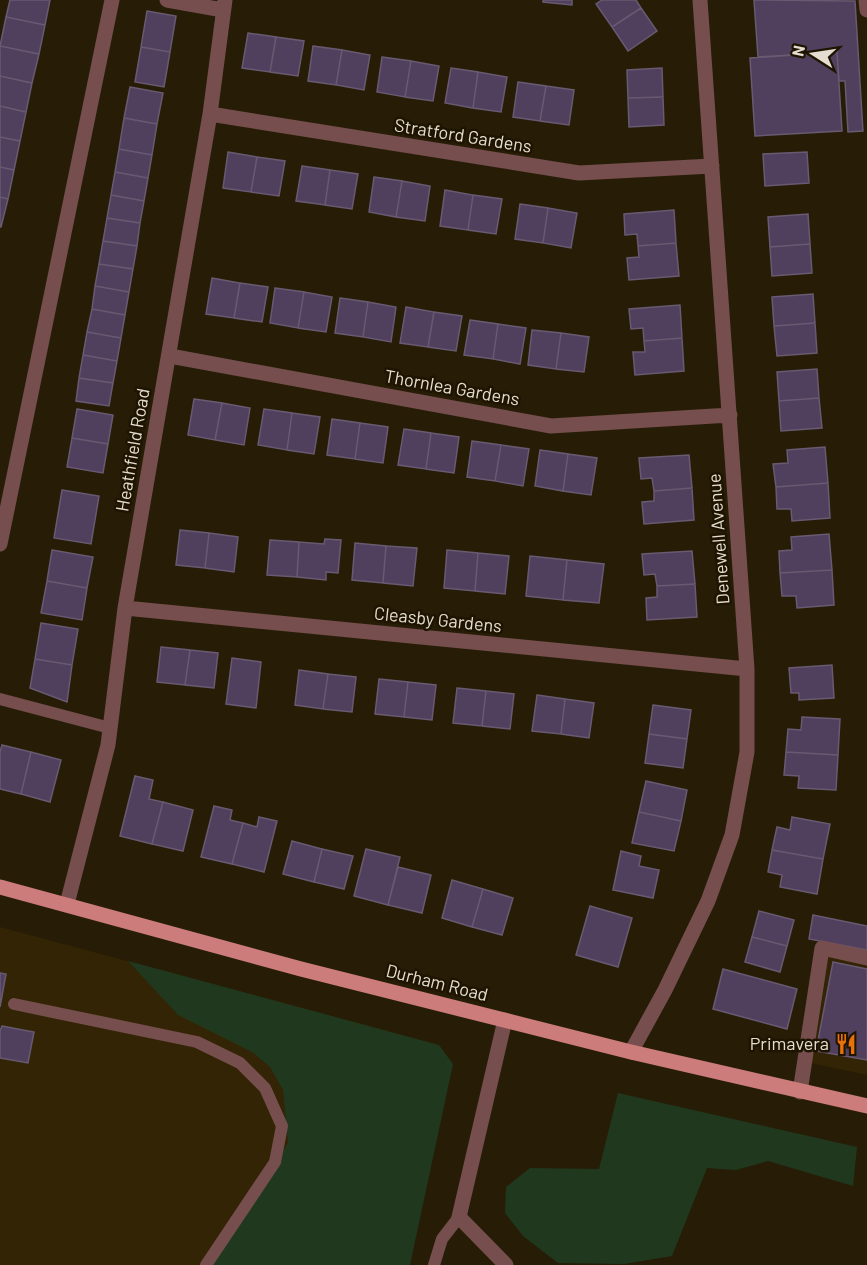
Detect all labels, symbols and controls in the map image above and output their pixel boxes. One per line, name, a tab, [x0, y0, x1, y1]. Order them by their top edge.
north arrow	[783, 24, 843, 84]
text: N	[787, 44, 808, 58]
street label: Stratford Gardens	[393, 113, 533, 157]
street label: Thornlea Gardens	[383, 364, 521, 410]
street label: Heathfield Road	[110, 387, 154, 513]
street label: Denewell Avenue	[702, 473, 734, 605]
street label: Cleasby Gardens	[373, 601, 503, 637]
street label: Durham Road	[384, 959, 490, 1005]
place label: Primavera	[750, 1032, 829, 1054]
restaurant icon: Primavera	[834, 1032, 858, 1056]

